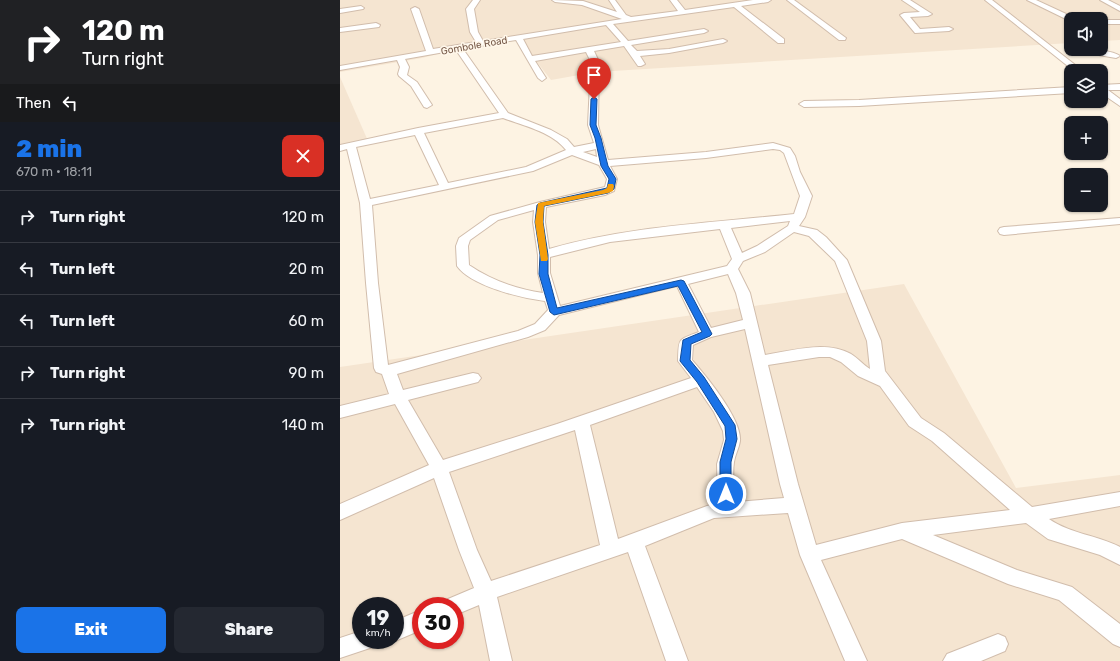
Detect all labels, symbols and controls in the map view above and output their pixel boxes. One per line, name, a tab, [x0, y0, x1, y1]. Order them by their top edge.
map controls	[1064, 12, 1108, 212]
button: sound	[1064, 12, 1108, 56]
text: 120 m	[82, 14, 165, 47]
icon: right	[16, 16, 68, 68]
street label: Gombole Road	[440, 34, 508, 58]
text: Turn right	[82, 48, 164, 70]
pin	[577, 58, 611, 99]
icon: arrive	[583, 64, 605, 86]
button: layers	[1064, 64, 1108, 108]
icon: left	[59, 92, 81, 114]
text: Then	[16, 94, 51, 112]
button: +	[1064, 116, 1108, 160]
text: 2 min	[16, 135, 82, 163]
button: close	[282, 135, 324, 177]
text: 670 m · 18:11	[16, 164, 92, 179]
button: −	[1064, 168, 1108, 212]
icon: right	[16, 206, 38, 228]
text: Turn right	[50, 208, 125, 226]
text: 120 m	[282, 208, 324, 226]
icon: left	[16, 258, 38, 280]
text: Turn left	[50, 260, 115, 278]
text: 20 m	[289, 260, 324, 278]
icon: left	[16, 310, 38, 332]
text: Turn left	[50, 312, 115, 330]
text: 60 m	[288, 312, 324, 330]
icon: right	[16, 362, 38, 384]
text: Turn right	[50, 364, 125, 382]
text: 90 m	[289, 364, 324, 382]
icon: right	[16, 414, 38, 436]
text: Turn right	[50, 416, 125, 434]
text: 140 m	[282, 416, 324, 434]
position arrow	[705, 473, 747, 515]
speed limit sign: 30	[412, 597, 464, 649]
text: 19	[367, 606, 389, 630]
button: Exit	[16, 607, 166, 653]
button: Share	[174, 607, 324, 653]
text: km/h	[366, 627, 390, 639]

